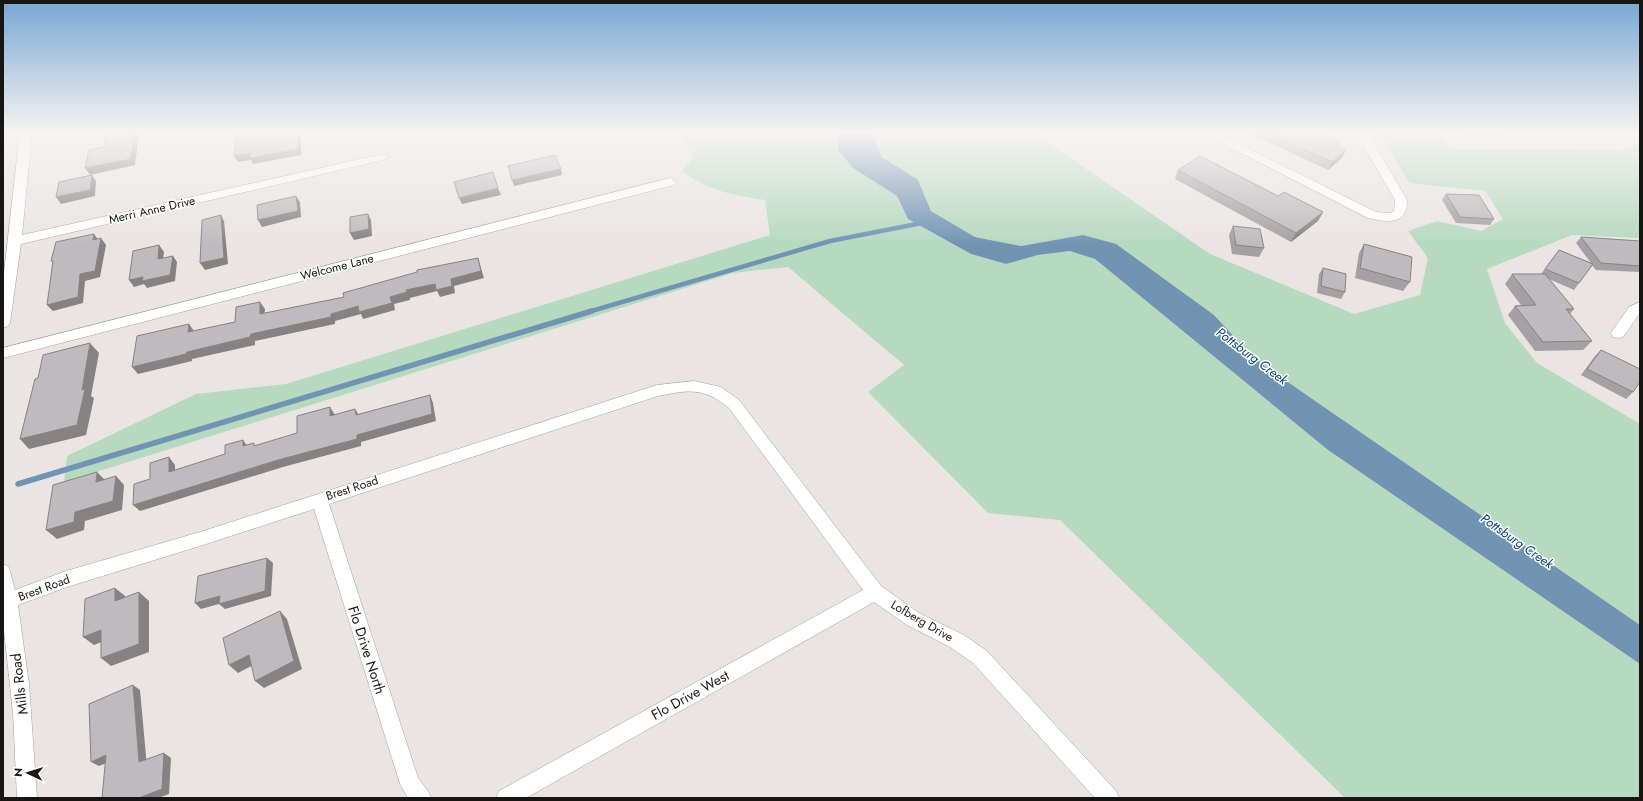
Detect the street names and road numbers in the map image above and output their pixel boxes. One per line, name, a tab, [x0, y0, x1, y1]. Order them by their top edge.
street label: Merri Anne Drive	[107, 191, 197, 229]
street label: Welcome Lane	[298, 249, 376, 285]
street label: Brest Road	[324, 471, 380, 505]
street label: Brest Road	[16, 570, 72, 606]
street label: Lofberg Drive	[887, 596, 957, 646]
street label: Flo Drive North	[343, 603, 391, 697]
street label: Mills Road	[5, 652, 33, 716]
street label: Flo Drive West	[647, 665, 733, 725]

